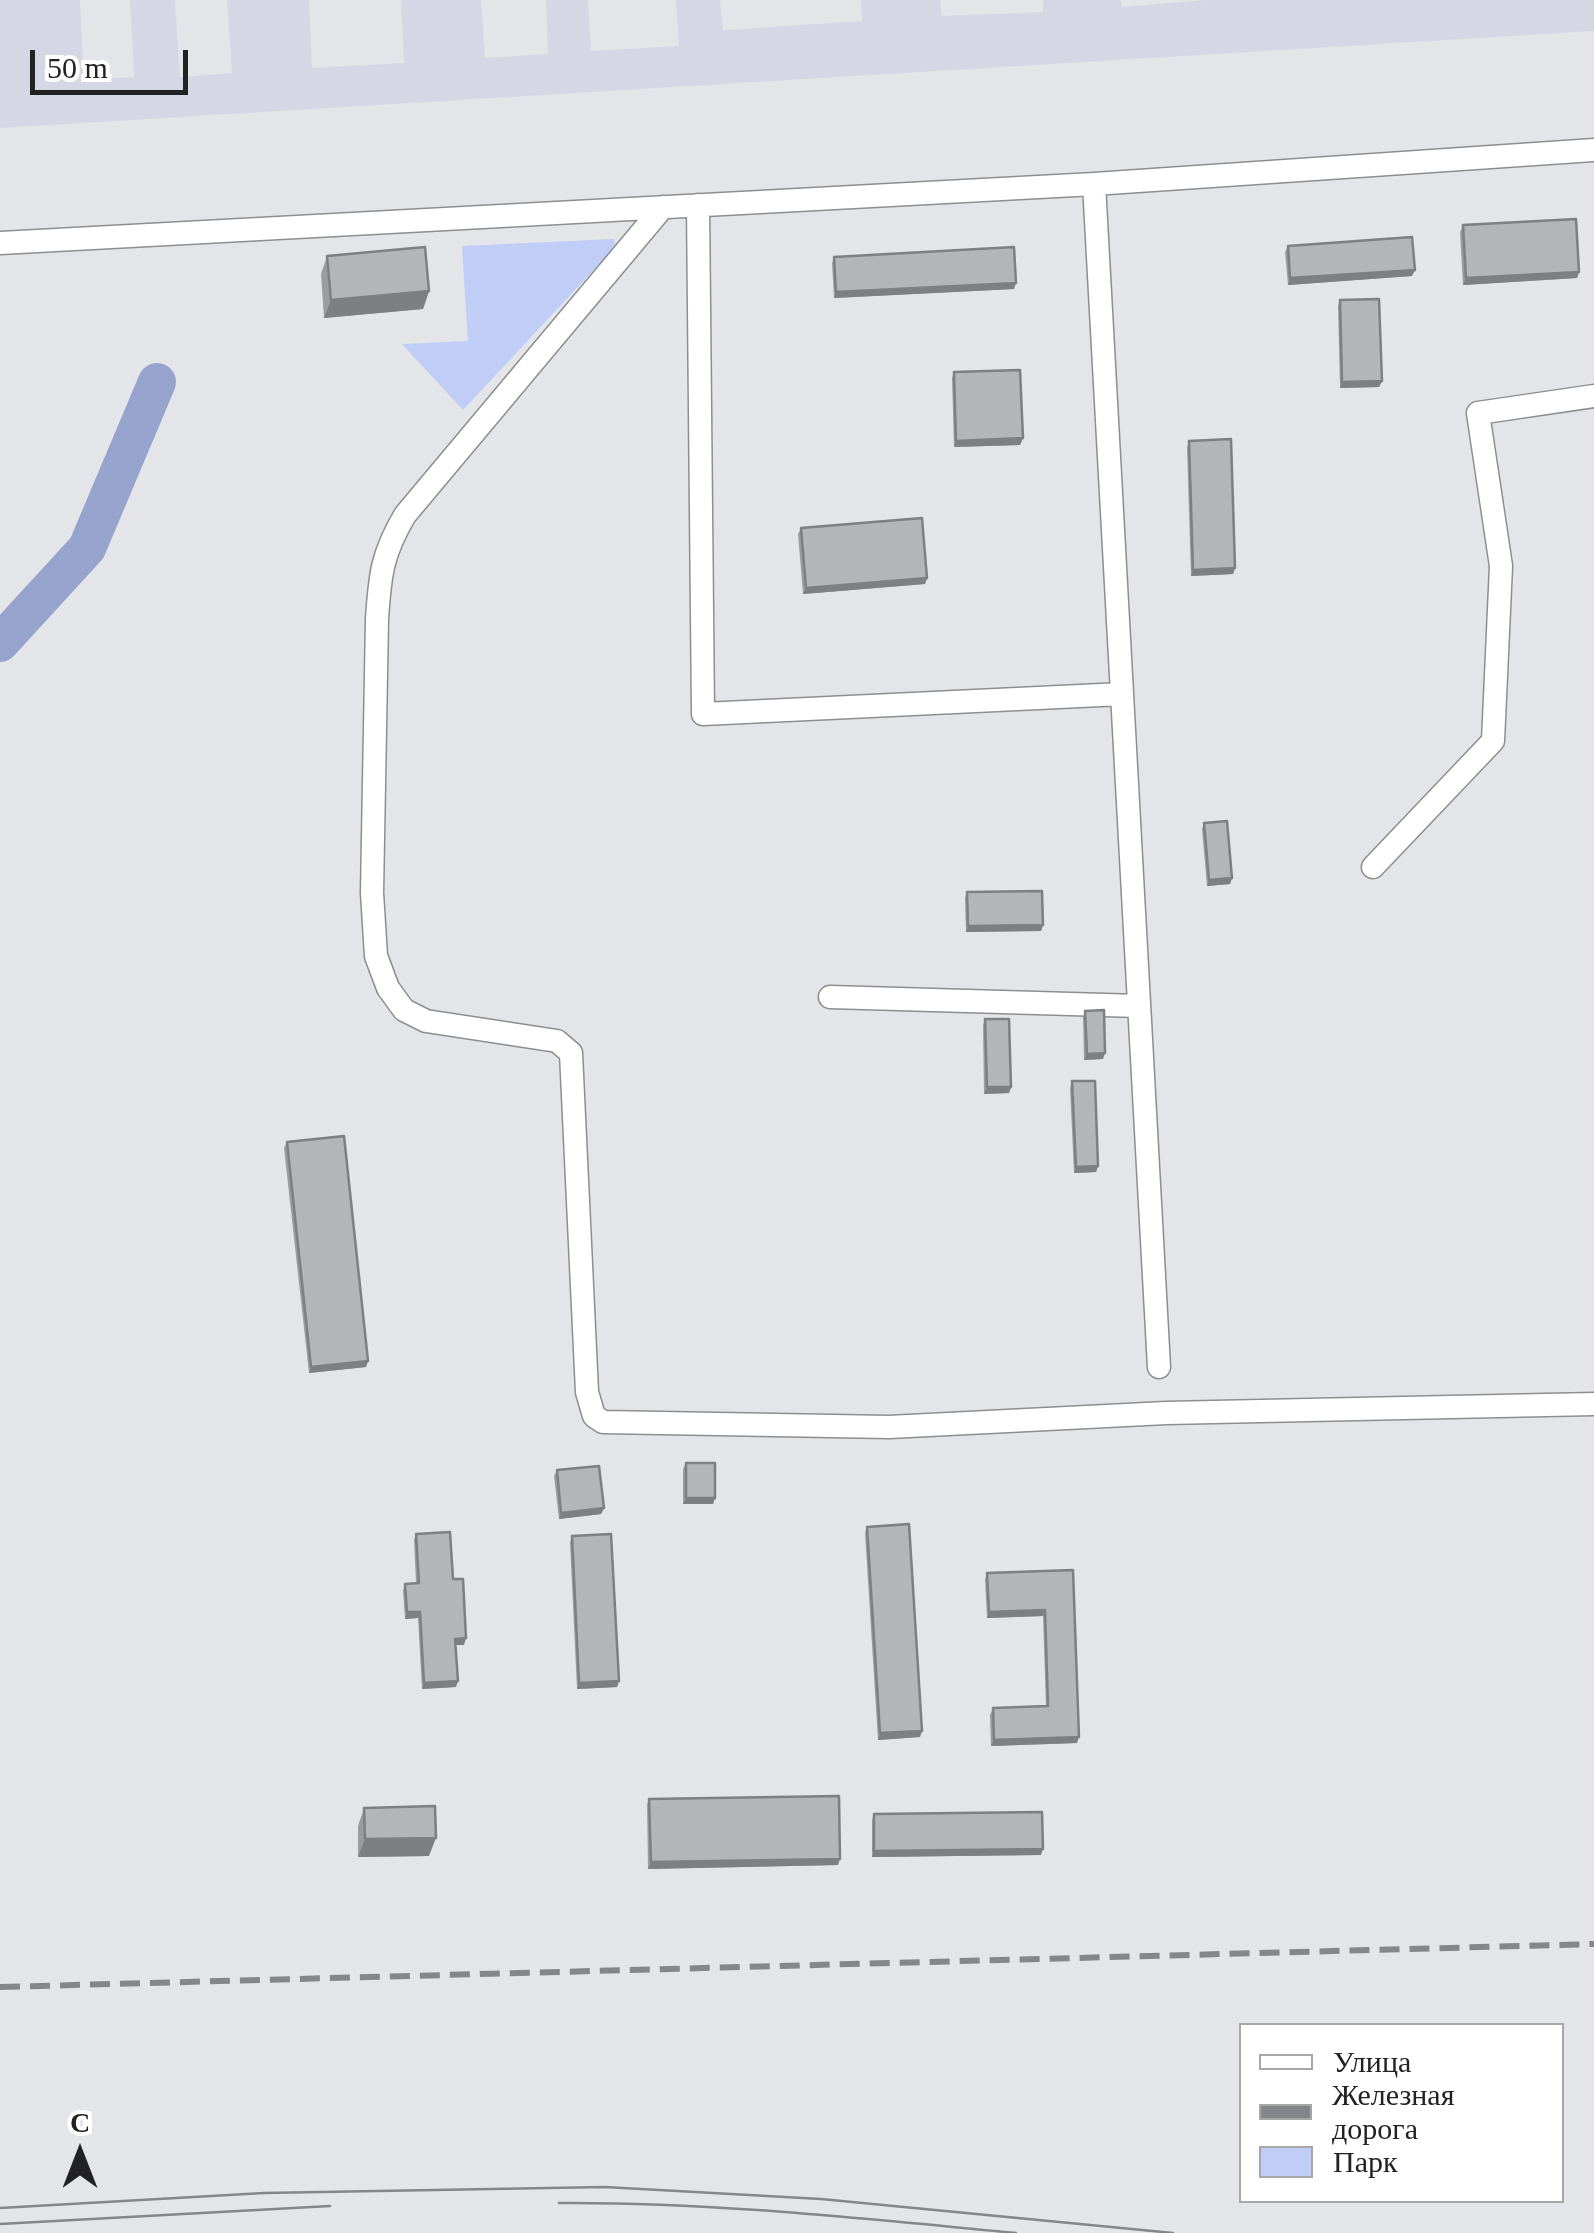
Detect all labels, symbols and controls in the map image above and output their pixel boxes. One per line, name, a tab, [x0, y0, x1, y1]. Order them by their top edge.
scale bar	[35, 30, 192, 92]
text: 50 m	[47, 51, 108, 84]
legend	[1239, 2023, 1564, 2203]
text: Улица	[1333, 2045, 1411, 2078]
text: Железная дорога	[1332, 2078, 1454, 2145]
north arrow	[30, 2103, 130, 2203]
text: С	[70, 2107, 90, 2138]
text: Парк	[1333, 2145, 1398, 2178]

